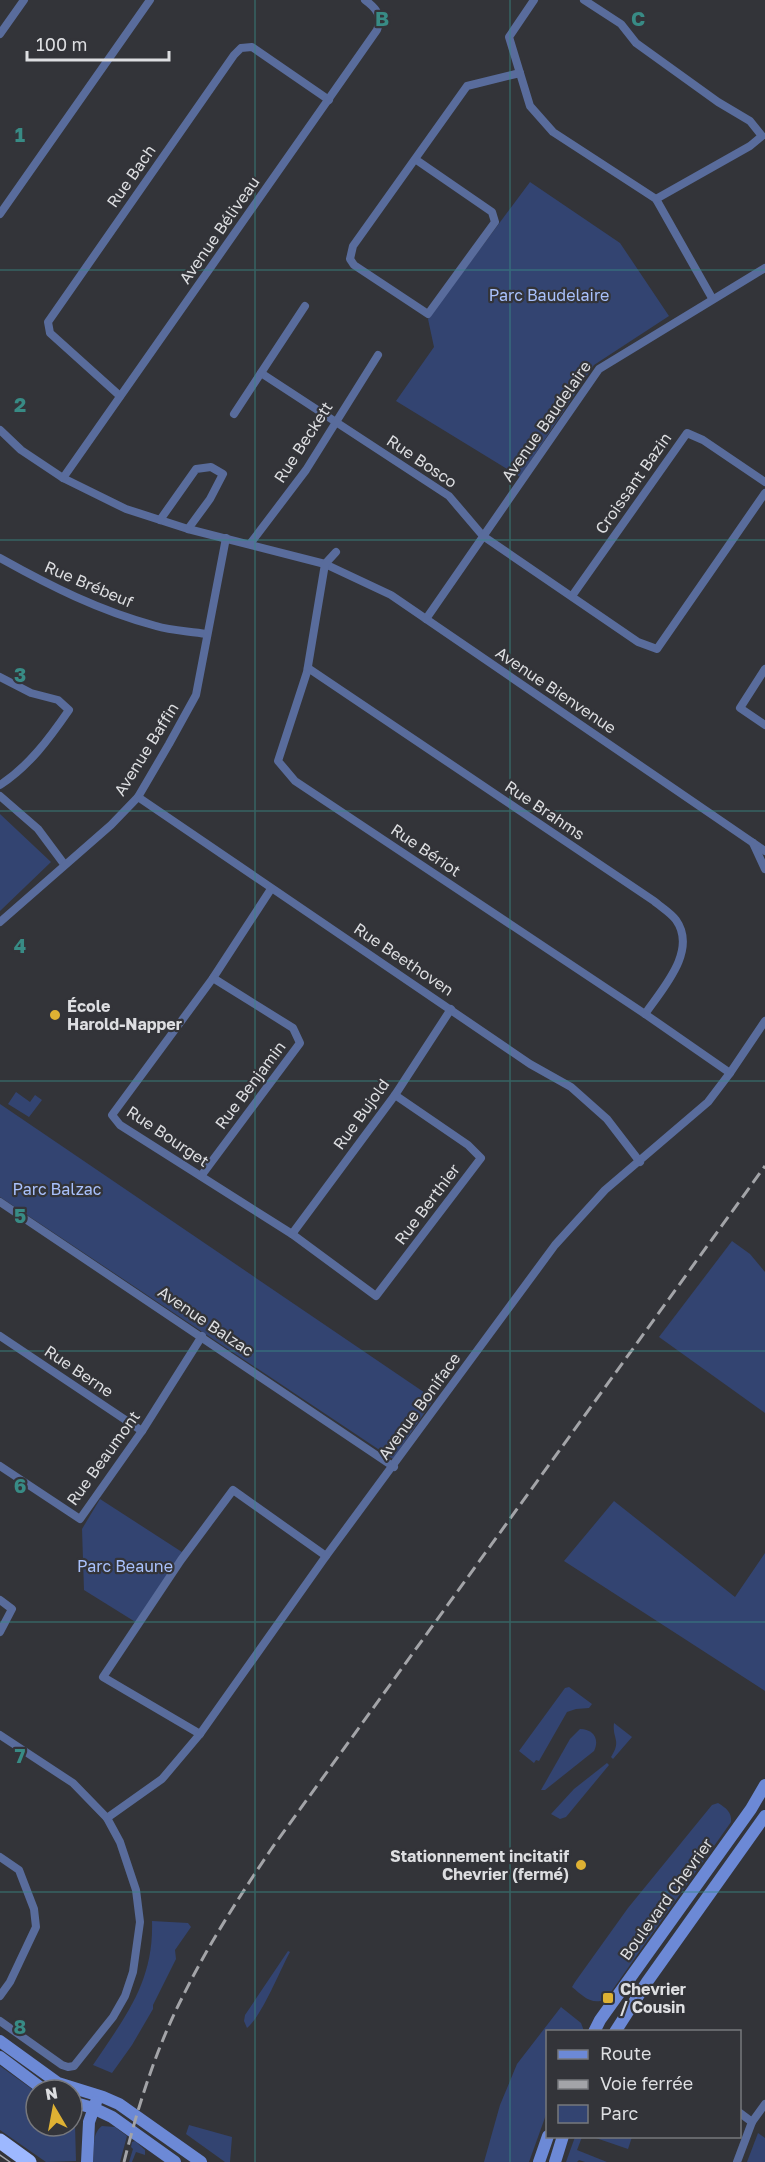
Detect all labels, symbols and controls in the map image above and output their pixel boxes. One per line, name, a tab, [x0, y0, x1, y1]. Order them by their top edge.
text: B	[375, 6, 389, 30]
text: C	[631, 6, 645, 30]
scale bar	[27, 24, 170, 62]
text: 100 m	[36, 33, 87, 55]
text: 1	[15, 122, 25, 146]
street label: Rue Bach	[102, 141, 160, 211]
street label: Avenue Béliveau	[175, 172, 263, 288]
park label: Parc Baudelaire	[489, 285, 609, 305]
street label: Avenue Baudelaire	[497, 357, 595, 485]
text: 2	[14, 392, 26, 416]
street label: Rue Beckett	[269, 398, 337, 486]
street label: Croissant Bazin	[591, 429, 675, 537]
street label: Rue Bosco	[383, 430, 461, 492]
street label: Rue Brébeuf	[42, 556, 136, 612]
street label: Avenue Bienvenue	[492, 642, 620, 738]
text: 3	[14, 662, 26, 686]
street label: Avenue Baffin	[109, 699, 183, 799]
street label: Rue Brahms	[501, 776, 589, 844]
street label: Rue Bériot	[387, 819, 465, 881]
street label: Rue Beethoven	[350, 918, 458, 1000]
text: 4	[14, 933, 26, 957]
place label: École Harold-Napper	[67, 996, 182, 1034]
marker: École Harold-Napper	[48, 1008, 62, 1022]
street label: Rue Benjamin	[210, 1037, 290, 1133]
street label: Rue Bujold	[329, 1075, 393, 1153]
street label: Rue Bourget	[123, 1101, 213, 1171]
street label: Rue Berthier	[390, 1160, 464, 1248]
park label: Parc Balzac	[12, 1179, 102, 1199]
text: 5	[14, 1203, 26, 1227]
street label: Avenue Balzac	[154, 1282, 258, 1361]
street label: Rue Berne	[41, 1341, 117, 1401]
street label: Avenue Boniface	[373, 1349, 465, 1463]
street label: Rue Beaumont	[62, 1407, 144, 1509]
text: 6	[14, 1473, 26, 1497]
park label: Parc Beaune	[77, 1556, 173, 1576]
text: 7	[15, 1743, 26, 1767]
street label: Boulevard Chevrier	[615, 1834, 717, 1964]
place label: Stationnement incitatif Chevrier (fermé)	[390, 1846, 569, 1884]
marker: Stationnement incitatif Chevrier (fermé)	[574, 1858, 588, 1872]
place label: Chevrier / Cousin	[620, 1979, 686, 2017]
marker: Chevrier / Cousin	[601, 1991, 615, 2005]
text: 8	[14, 2014, 26, 2038]
legend	[546, 2030, 741, 2138]
text: Route	[600, 2042, 651, 2064]
text: Voie ferrée	[600, 2072, 693, 2094]
north arrow	[24, 2078, 84, 2138]
text: N	[44, 2082, 59, 2104]
text: Parc	[600, 2102, 639, 2124]

